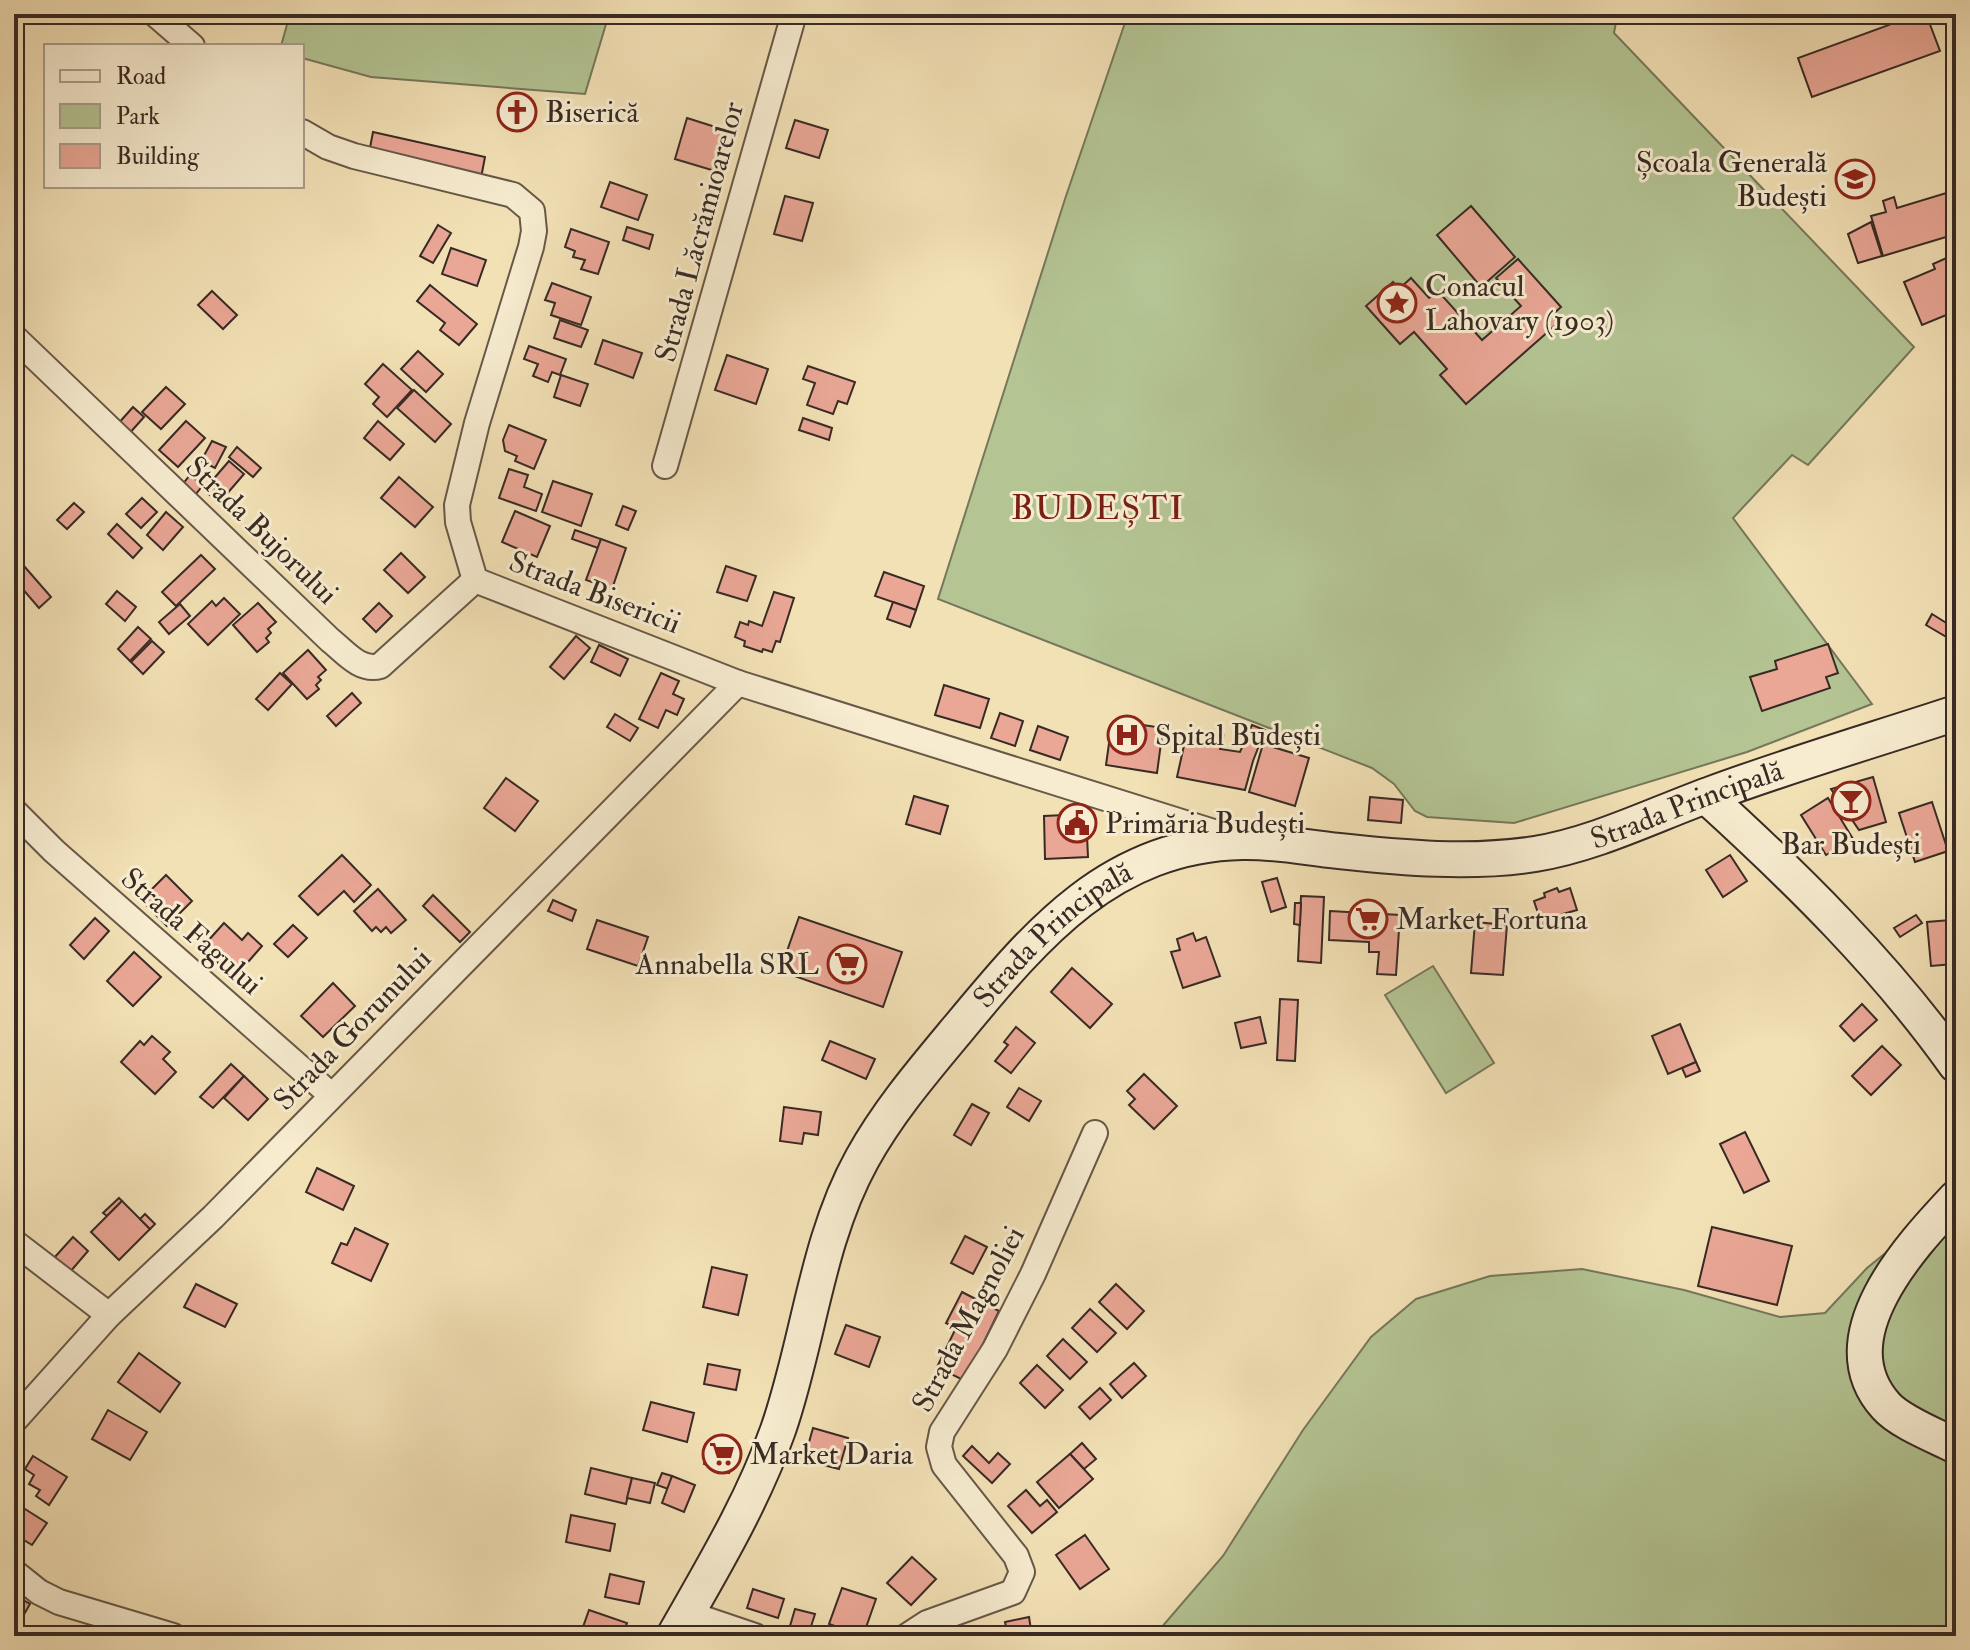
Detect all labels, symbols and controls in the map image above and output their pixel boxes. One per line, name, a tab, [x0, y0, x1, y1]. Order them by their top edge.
legend	[44, 44, 304, 188]
text: Road	[116, 61, 166, 92]
church icon: Biserică	[496, 91, 538, 133]
place label: Biserică	[545, 94, 639, 131]
street label: Strada Lăcrămioarelor	[647, 98, 752, 366]
text: Park	[116, 101, 160, 132]
text: Building	[116, 141, 200, 172]
place label: Școala Generală Budești	[1636, 144, 1828, 215]
school or university icon: Școala Generală Budești	[1834, 158, 1876, 200]
place label: Conacul Lahovary (1903)	[1425, 268, 1614, 339]
place icon: Conacul Lahovary (1903)	[1376, 282, 1418, 324]
street label: Strada Bujorului	[178, 448, 346, 612]
district label: BUDEȘTI	[1011, 487, 1185, 530]
street label: Strada Bisericii	[504, 543, 686, 642]
hospital icon: Spital Budești	[1106, 714, 1148, 756]
place label: Spital Budești	[1155, 717, 1321, 754]
street label: Strada Principală	[1586, 752, 1788, 858]
bar icon: Bar Budești	[1830, 780, 1872, 822]
public building icon: Primăria Budești	[1056, 802, 1098, 844]
place label: Primăria Budești	[1105, 805, 1305, 842]
place label: Bar Budești	[1781, 826, 1921, 863]
street label: Strada Principală	[965, 853, 1139, 1016]
street label: Strada Fagului	[113, 860, 270, 1003]
supermarket icon: Market Fortuna	[1347, 898, 1389, 940]
place label: Market Fortuna	[1396, 901, 1588, 938]
street label: Strada Gorunului	[266, 940, 439, 1118]
supermarket icon: Annabella SRL	[826, 943, 868, 985]
place label: Annabella SRL	[634, 946, 819, 983]
street label: Strada Magnoliei	[904, 1220, 1033, 1418]
supermarket icon: Market Daria	[701, 1433, 743, 1475]
place label: Market Daria	[750, 1436, 914, 1473]

